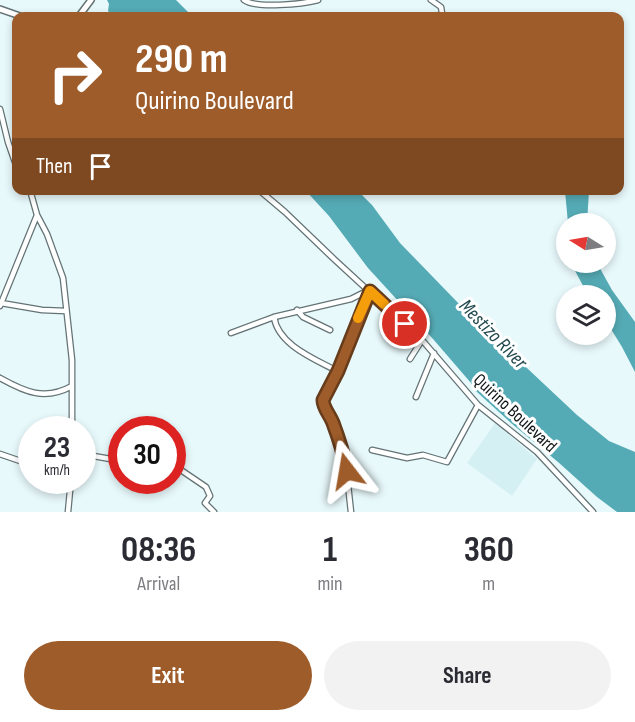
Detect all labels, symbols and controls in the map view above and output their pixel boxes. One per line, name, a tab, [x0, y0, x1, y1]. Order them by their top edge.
text: 290 m	[135, 34, 228, 85]
icon: right	[36, 36, 114, 114]
text: Quirino Boulevard	[135, 85, 294, 117]
icon: arrive	[84, 150, 117, 183]
text: Then	[36, 153, 72, 180]
north arrow	[556, 213, 616, 273]
map controls	[556, 213, 616, 345]
button: layers	[556, 285, 616, 345]
water label: Mestizo River	[454, 294, 533, 375]
pin	[379, 298, 430, 349]
icon: arrive	[388, 307, 421, 340]
street label: Quirino Boulevard	[469, 369, 561, 457]
speed limit sign: 30	[108, 416, 186, 494]
text: 23	[44, 430, 70, 466]
position arrow	[315, 439, 379, 503]
text: km/h	[44, 461, 70, 480]
text: 08:36	[121, 529, 196, 572]
text: 1	[323, 529, 337, 572]
text: 360	[464, 529, 514, 572]
text: Arrival	[137, 572, 180, 596]
text: min	[317, 572, 343, 596]
text: m	[482, 572, 495, 596]
button: Exit	[24, 641, 312, 710]
button: Share	[324, 641, 611, 710]

